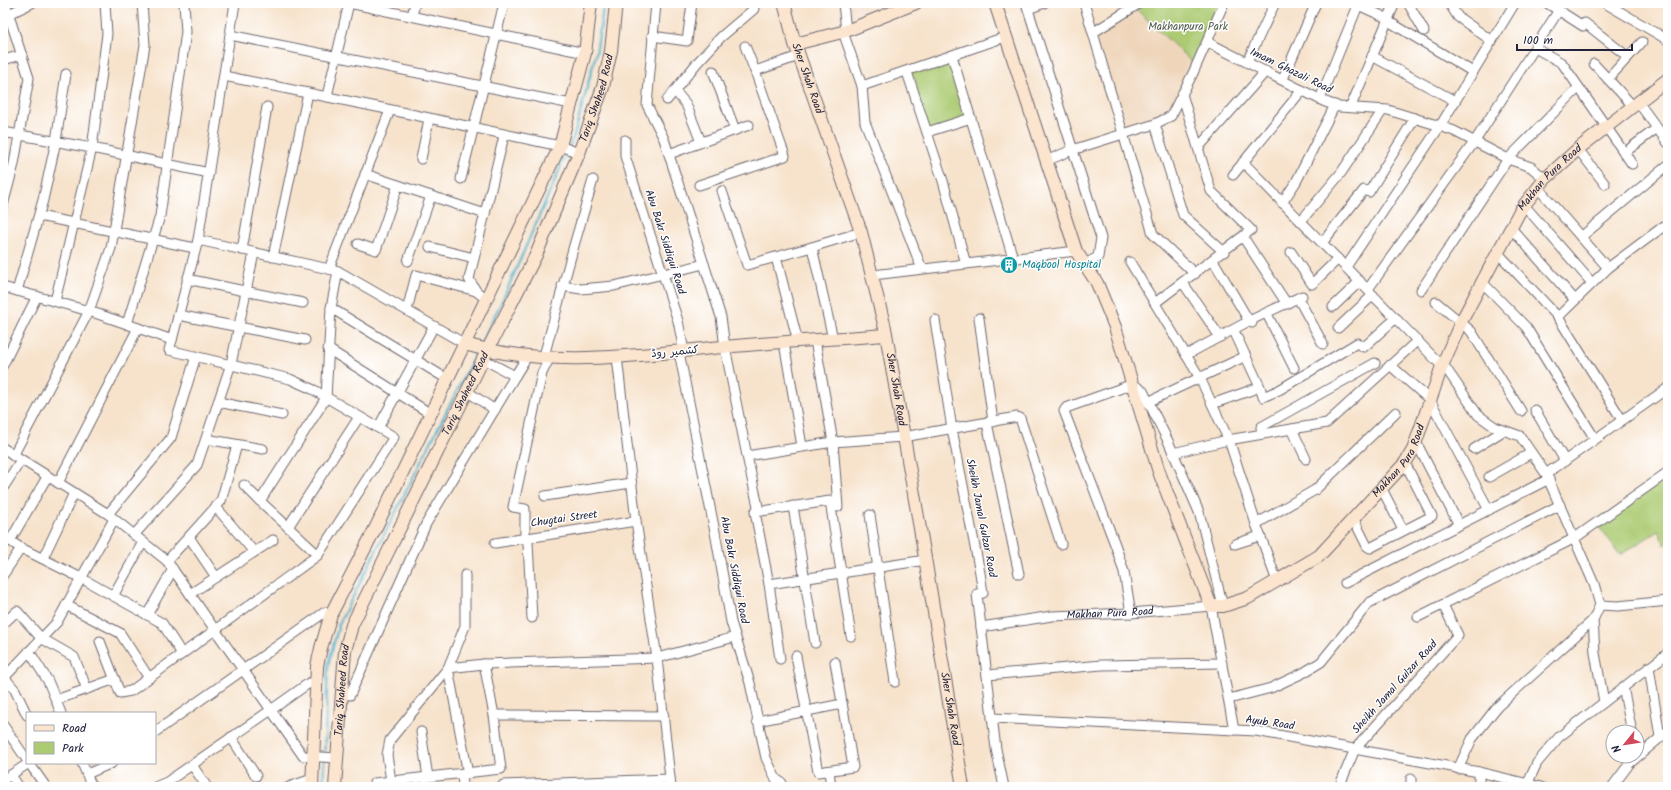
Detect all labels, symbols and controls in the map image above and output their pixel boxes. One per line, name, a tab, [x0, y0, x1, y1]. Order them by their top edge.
park label: Makhanpura Park	[1148, 18, 1229, 36]
scale bar	[1517, 26, 1632, 52]
text: 100 m	[1523, 31, 1554, 50]
street label: Sher Shah Road	[786, 41, 828, 117]
street label: Imam Ghazali Road	[1247, 43, 1336, 99]
street label: Tariq Shaheed Road	[575, 52, 619, 145]
street label: Makhan Pura Road	[1513, 140, 1586, 215]
street label: Abu Bakr Siddiqui Road	[640, 187, 691, 297]
building icon: Maqbool Hospital	[999, 255, 1019, 275]
place label: Maqbool Hospital	[1022, 256, 1101, 274]
street label: کشمیر روڈ	[651, 341, 700, 363]
street label: Tariq Shaheed Road	[438, 348, 494, 439]
street label: Sher Shah Road	[880, 351, 911, 428]
street label: Makhan Pura Road	[1368, 421, 1430, 502]
street label: Sheikh Jamal Gulzar Road	[961, 457, 1001, 580]
street label: Chugtai Street	[529, 505, 599, 533]
street label: Abu Bakr Siddiqui Road	[715, 515, 753, 626]
street label: Makhan Pura Road	[1066, 602, 1155, 624]
street label: Sheikh Jamal Gulzar Road	[1348, 636, 1442, 738]
street label: Tariq Shaheed Road	[330, 642, 356, 737]
street label: Sher Shah Road	[935, 671, 965, 747]
street label: Ayub Road	[1244, 711, 1296, 735]
legend	[26, 712, 156, 764]
text: Road	[62, 719, 87, 738]
north arrow	[1605, 724, 1645, 764]
text: Park	[62, 739, 84, 758]
text: N	[1608, 741, 1627, 756]

